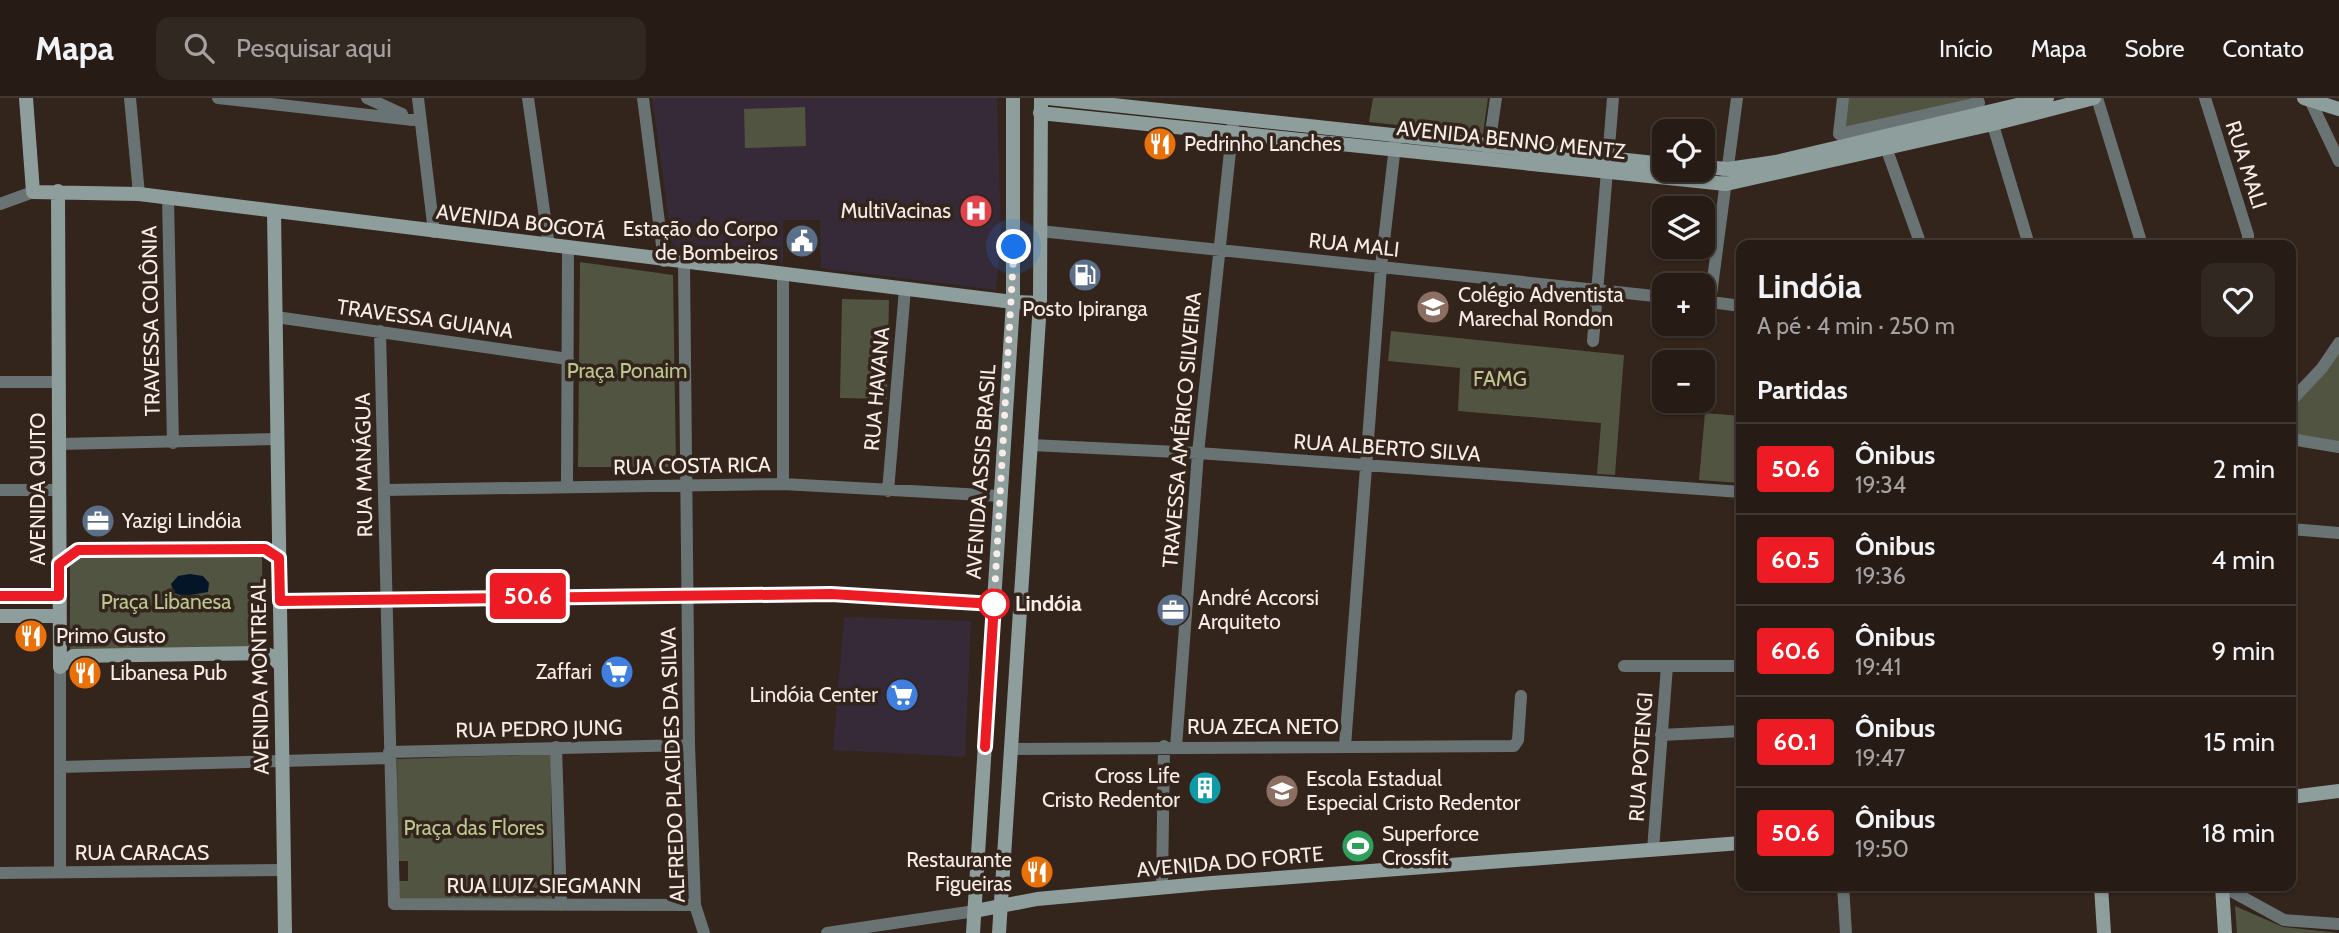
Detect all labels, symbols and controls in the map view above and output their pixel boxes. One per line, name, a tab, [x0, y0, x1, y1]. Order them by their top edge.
search box	[156, 17, 646, 80]
text: Mapa	[35, 28, 114, 68]
icon: search	[180, 29, 218, 67]
text: Pesquisar aqui	[236, 32, 392, 64]
text: Início	[1939, 34, 1993, 63]
text: Mapa	[2031, 34, 2086, 63]
text: Sobre	[2124, 34, 2185, 63]
text: Contato	[2223, 34, 2304, 63]
street label: AVENIDA BENNO MENTZ	[1395, 115, 1627, 164]
street label: RUA MALI	[2221, 118, 2272, 212]
map controls	[1652, 119, 1715, 413]
button: locate	[1652, 119, 1715, 182]
restaurant icon: Pedrinho Lanches	[1141, 125, 1179, 163]
place label: Pedrinho Lanches	[1184, 131, 1342, 156]
hospital icon: MultiVacinas	[957, 192, 995, 230]
button: layers	[1652, 196, 1715, 259]
place label: MultiVacinas	[840, 198, 951, 223]
street label: AVENIDA BOGOTÁ	[435, 199, 607, 244]
place label: Estação do Corpo de Bombeiros	[623, 216, 778, 265]
public building icon: Estação do Corpo de Bombeiros	[783, 222, 821, 260]
street label: TRAVESSA COLÔNIA	[136, 226, 165, 416]
street label: RUA MALI	[1307, 227, 1401, 262]
your location	[996, 229, 1031, 264]
fuel station icon: Posto Ipiranga	[1066, 256, 1104, 294]
button: heart	[2201, 263, 2275, 337]
text: Lindóia	[1757, 266, 1862, 306]
button: +	[1652, 273, 1715, 336]
place label: Colégio Adventista Marechal Rondon	[1458, 282, 1624, 331]
school or university icon: Colégio Adventista Marechal Rondon	[1414, 288, 1452, 326]
street label: TRAVESSA AMÉRICO SILVEIRA	[1157, 291, 1206, 569]
street label: TRAVESSA GUIANA	[335, 294, 515, 343]
place label: Posto Ipiranga	[1022, 296, 1148, 321]
text: A pé · 4 min · 250 m	[1757, 312, 1955, 340]
street label: RUA HAVANA	[859, 326, 894, 452]
button: −	[1652, 350, 1715, 413]
park label: Praça Ponaim	[567, 358, 687, 383]
street label: AVENIDA ASSIS BRASIL	[961, 363, 1001, 580]
park label: FAMG	[1473, 366, 1527, 391]
text: Partidas	[1757, 374, 1848, 406]
street label: RUA MANÁGUA	[350, 392, 377, 538]
street label: AVENIDA QUITO	[25, 413, 50, 565]
street label: RUA ALBERTO SILVA	[1293, 428, 1481, 467]
text: Ônibus	[1855, 439, 1935, 471]
street label: RUA COSTA RICA	[613, 452, 771, 479]
text: 2 min	[2213, 453, 2275, 485]
text: 50.6	[1771, 454, 1820, 483]
text: 19:34	[1855, 471, 1906, 499]
office icon: Yazigi Lindóia	[79, 502, 117, 540]
place label: Yazigi Lindóia	[121, 508, 241, 533]
text: Ônibus	[1855, 530, 1935, 562]
text: 4 min	[2211, 544, 2275, 576]
text: 60.5	[1771, 545, 1820, 574]
text: 19:36	[1855, 562, 1906, 590]
line badge: 50.6	[479, 573, 577, 619]
street label: AVENIDA MONTREAL	[245, 578, 274, 775]
text: 50.6	[504, 581, 552, 610]
place label: André Accorsi Arquiteto	[1198, 585, 1319, 634]
park label: Praça Libanesa	[101, 589, 231, 614]
marker: Lindóia	[979, 589, 1009, 619]
place label: Lindóia	[1015, 591, 1082, 616]
office icon: André Accorsi Arquiteto	[1154, 591, 1192, 629]
restaurant icon: Primo Gusto	[12, 617, 50, 655]
text: Ônibus	[1855, 621, 1935, 653]
place label: Primo Gusto	[56, 623, 166, 648]
street label: ALFREDO PLACIDES DA SILVA	[655, 627, 690, 903]
text: 9 min	[2212, 635, 2275, 667]
text: 60.6	[1771, 636, 1820, 665]
supermarket icon: Zaffari	[598, 653, 636, 691]
text: 19:41	[1855, 653, 1901, 681]
restaurant icon: Libanesa Pub	[66, 654, 104, 692]
place label: Zaffari	[536, 659, 592, 684]
place label: Libanesa Pub	[110, 660, 227, 685]
supermarket icon: Lindóia Center	[883, 676, 921, 714]
place label: Lindóia Center	[749, 682, 878, 707]
street label: RUA POTENGI	[1623, 691, 1658, 823]
text: Ônibus	[1855, 712, 1935, 744]
street label: RUA ZECA NETO	[1187, 714, 1339, 739]
street label: RUA PEDRO JUNG	[455, 715, 623, 742]
text: 15 min	[2204, 726, 2275, 758]
text: 60.1	[1774, 727, 1817, 756]
text: 19:47	[1855, 744, 1905, 772]
place label: Cross Life Cristo Redentor	[1042, 763, 1180, 812]
place label: Escola Estadual Especial Cristo Redentor	[1306, 766, 1521, 815]
building icon: Cross Life Cristo Redentor	[1186, 769, 1224, 807]
school or university icon: Escola Estadual Especial Cristo Redentor	[1263, 772, 1301, 810]
text: Ônibus	[1855, 803, 1935, 835]
park label: Praça das Flores	[403, 815, 545, 840]
text: 18 min	[2202, 817, 2275, 849]
text: 50.6	[1771, 818, 1820, 847]
place label: Superforce Crossfit	[1382, 821, 1479, 870]
sports icon: Superforce Crossfit	[1339, 827, 1377, 865]
text: 19:50	[1855, 835, 1909, 863]
street label: RUA CARACAS	[75, 840, 209, 865]
street label: AVENIDA DO FORTE	[1135, 841, 1324, 882]
place label: Restaurante Figueiras	[906, 847, 1012, 896]
restaurant icon: Restaurante Figueiras	[1018, 853, 1056, 891]
street label: RUA LUIZ SIEGMANN	[447, 873, 641, 898]

